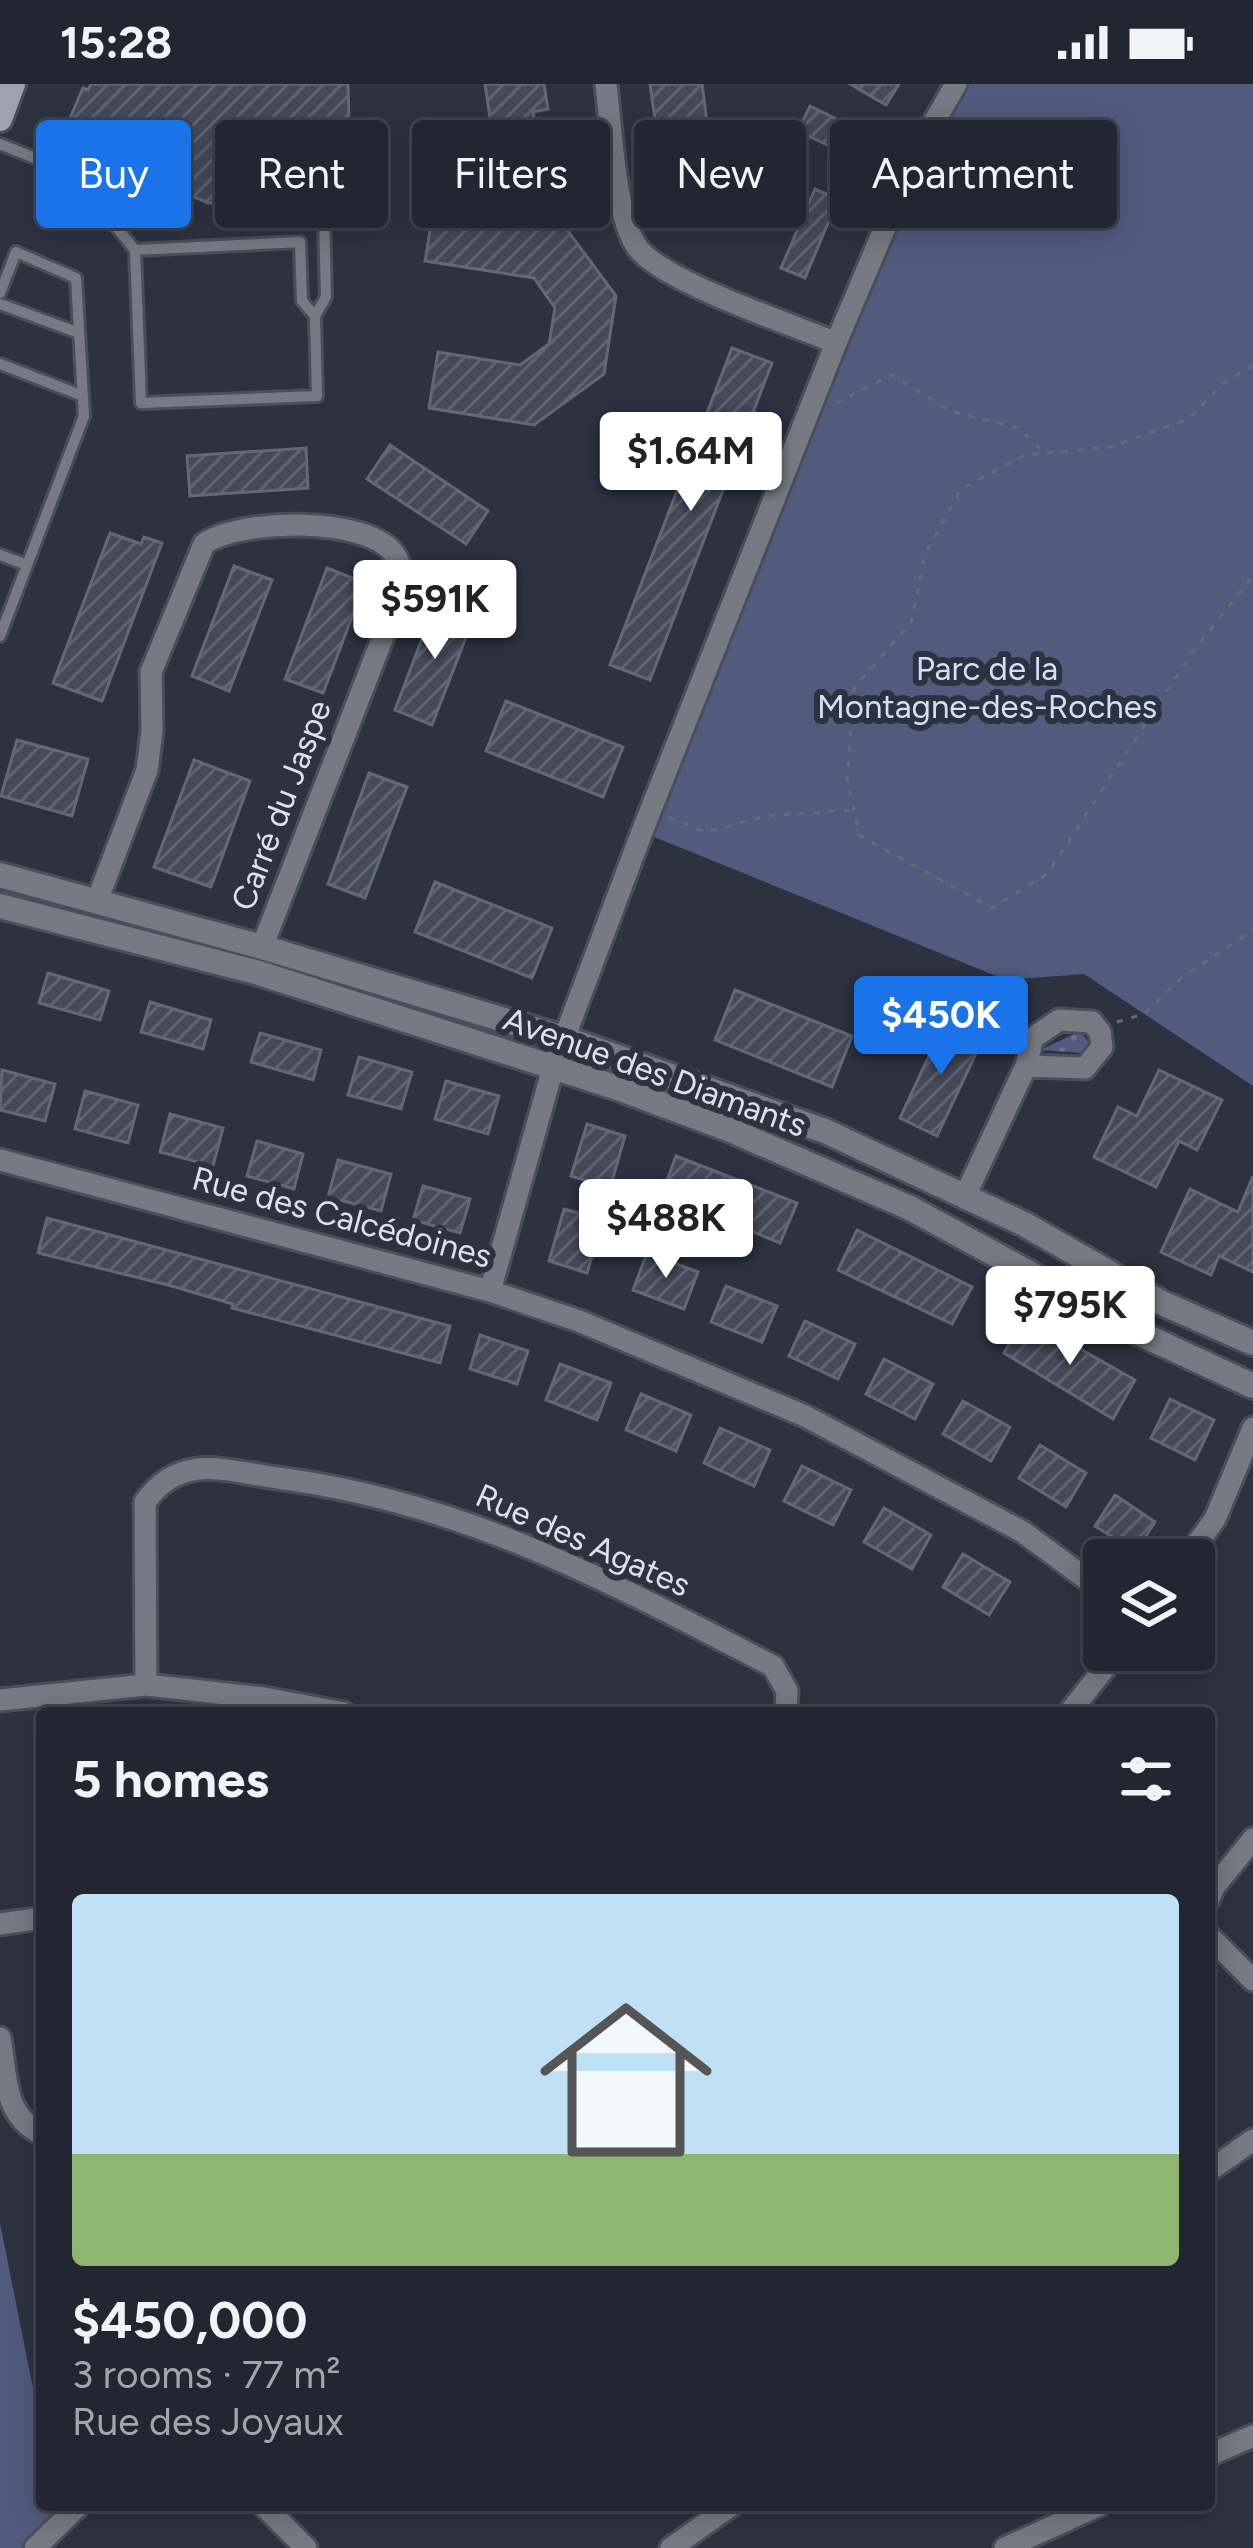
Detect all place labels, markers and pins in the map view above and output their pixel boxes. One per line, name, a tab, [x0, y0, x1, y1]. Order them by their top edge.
pin: $1.64M	[593, 412, 789, 514]
pin: $591K	[351, 560, 519, 662]
pin: $450K	[857, 976, 1025, 1078]
pin: $488K	[582, 1179, 750, 1281]
pin: $795K	[986, 1266, 1154, 1368]

